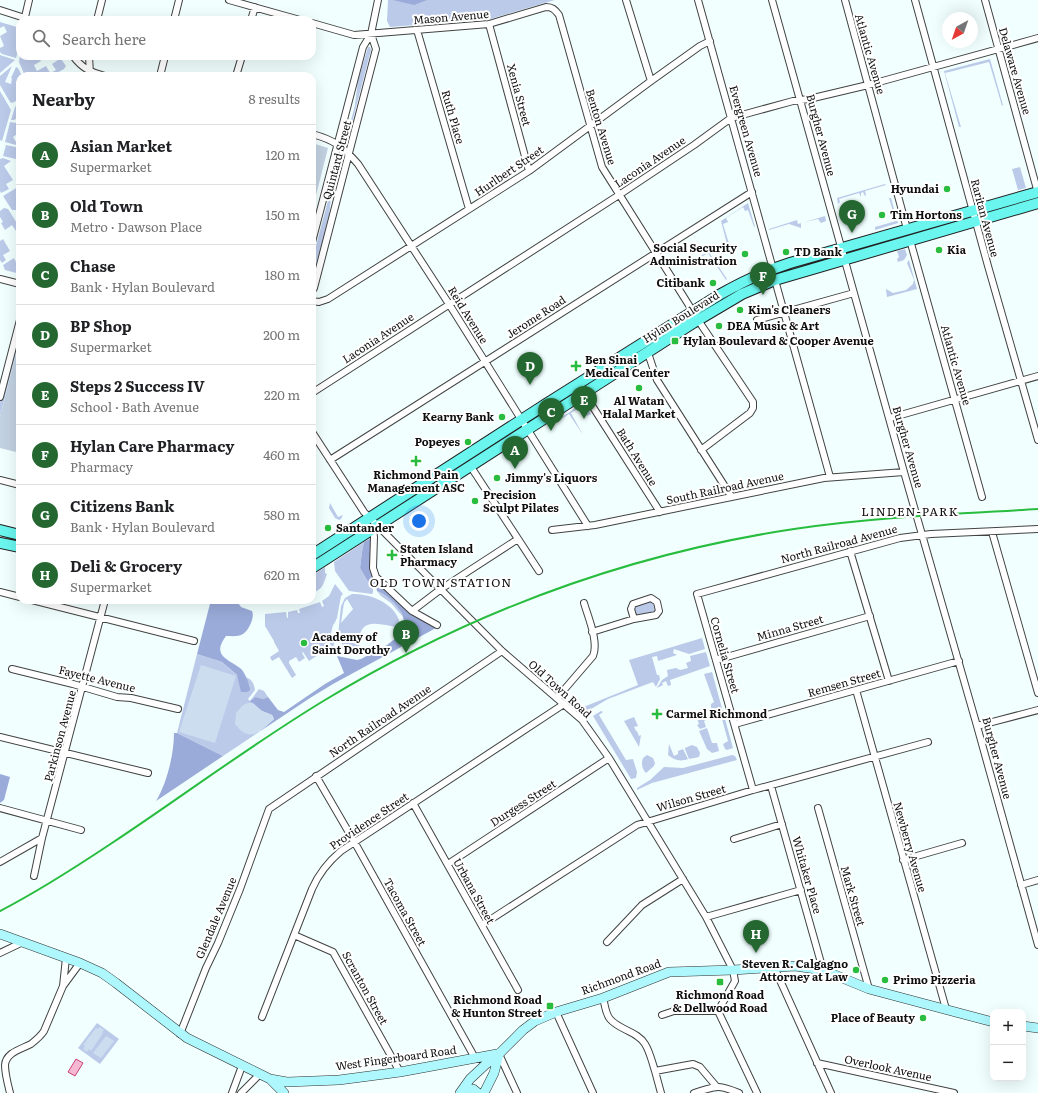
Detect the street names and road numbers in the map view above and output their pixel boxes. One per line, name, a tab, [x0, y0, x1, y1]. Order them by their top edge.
street label: Mason Avenue	[412, 5, 490, 27]
street label: Atlantic Avenue	[852, 12, 890, 96]
street label: Delaware Avenue	[996, 25, 1036, 116]
street label: Xenia Street	[504, 62, 536, 128]
street label: Evergreen Avenue	[726, 83, 768, 179]
street label: Benton Avenue	[583, 87, 621, 167]
street label: Ruth Place	[439, 88, 469, 146]
street label: Burgher Avenue	[803, 92, 841, 178]
street label: Quintard Street	[318, 118, 354, 201]
street label: Laconia Avenue	[611, 131, 688, 191]
street label: Hurlbert Street	[471, 141, 547, 199]
street label: Raritan Avenue	[968, 177, 1004, 259]
street label: Reid Avenue	[445, 283, 493, 346]
street label: Hylan Boulevard	[639, 286, 722, 346]
street label: Jerome Road	[503, 291, 569, 341]
street label: Laconia Avenue	[339, 308, 417, 366]
street label: Atlantic Avenue	[938, 323, 976, 407]
street label: Burgher Avenue	[890, 404, 928, 490]
street label: Bath Avenue	[614, 424, 662, 489]
street label: South Railroad Avenue	[665, 467, 785, 507]
street label: North Railroad Avenue	[779, 520, 899, 566]
street label: Minna Street	[755, 610, 825, 644]
street label: Cornelia Street	[707, 615, 745, 695]
street label: Old Town Road	[526, 656, 596, 721]
street label: Fayette Avenue	[57, 661, 138, 695]
street label: Remsen Street	[805, 664, 883, 700]
street label: North Railroad Avenue	[325, 680, 434, 760]
street label: Parkinson Avenue	[39, 688, 79, 783]
street label: Burgher Avenue	[979, 715, 1017, 801]
street label: Durgess Street	[486, 775, 559, 829]
street label: Wilson Street	[654, 779, 728, 815]
street label: Providence Street	[326, 787, 412, 853]
street label: Newberry Avenue	[890, 800, 932, 894]
street label: Whitaker Place	[789, 834, 827, 916]
street label: Urbana Street	[450, 855, 500, 927]
street label: Mark Street	[838, 864, 870, 928]
street label: Glendale Avenue	[191, 874, 240, 961]
street label: Tacoma Street	[381, 875, 431, 949]
street label: Scranton Street	[339, 948, 393, 1028]
street label: Richmond Road	[578, 954, 663, 998]
street label: West Fingerboard Road	[334, 1041, 458, 1073]
street label: Overlook Avenue	[843, 1050, 934, 1084]

